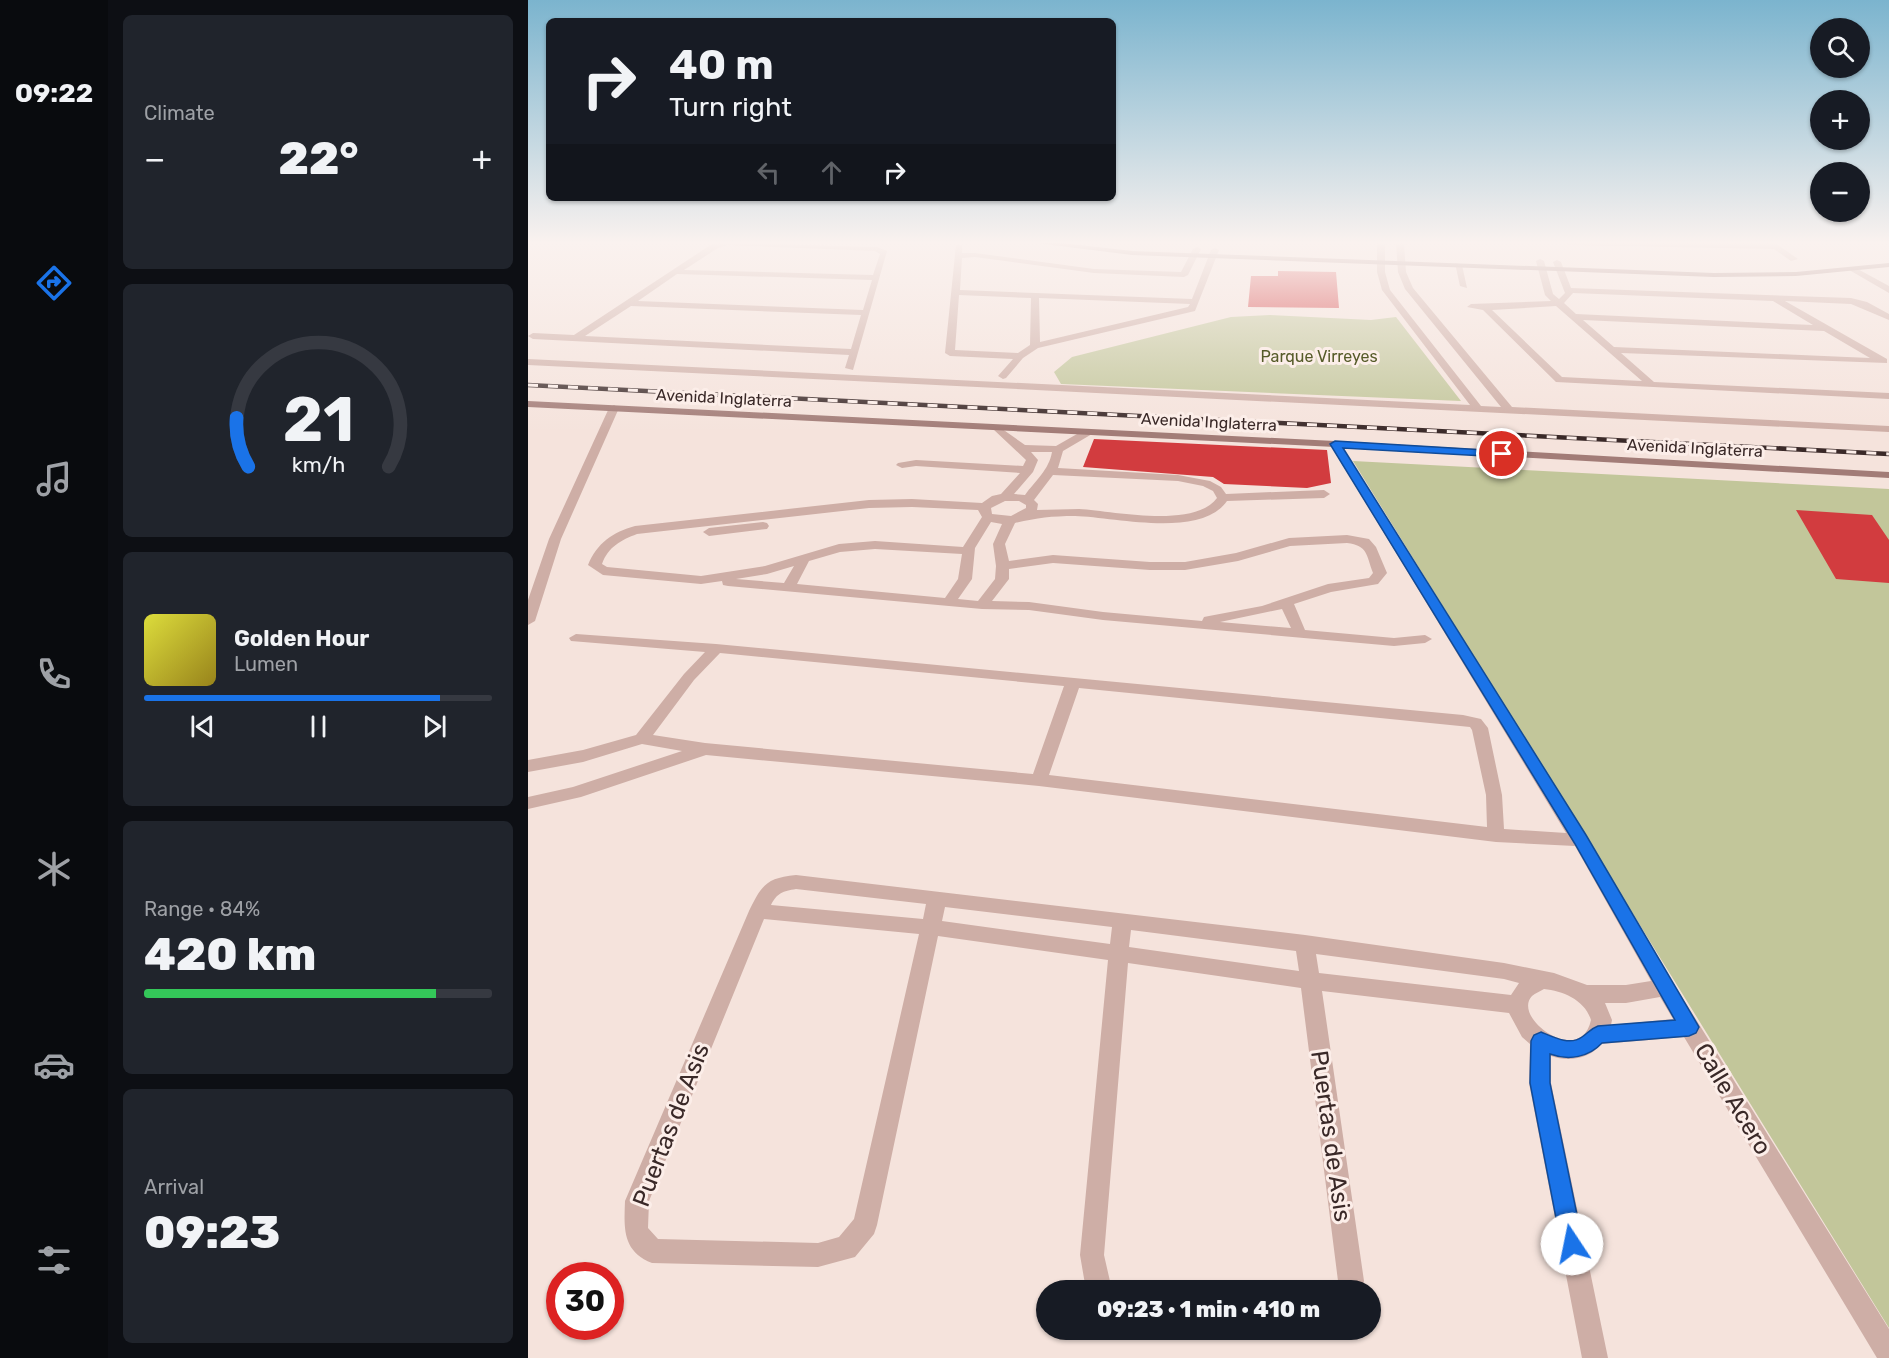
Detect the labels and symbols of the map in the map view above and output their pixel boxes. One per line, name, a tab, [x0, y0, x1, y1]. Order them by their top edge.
park label: Parque Virreyes	[1260, 347, 1378, 366]
street label: Avenida Inglaterra	[656, 385, 792, 411]
street label: Avenida Inglaterra	[1141, 409, 1277, 435]
pin	[1476, 428, 1527, 479]
street label: Avenida Inglaterra	[1627, 435, 1763, 461]
street label: Calle Acero	[1689, 1038, 1777, 1160]
street label: Puertas de Asis	[627, 1039, 715, 1211]
street label: Puertas de Asis	[1305, 1049, 1357, 1223]
position arrow	[1540, 1212, 1604, 1276]
speed limit sign: 30	[546, 1262, 624, 1340]

